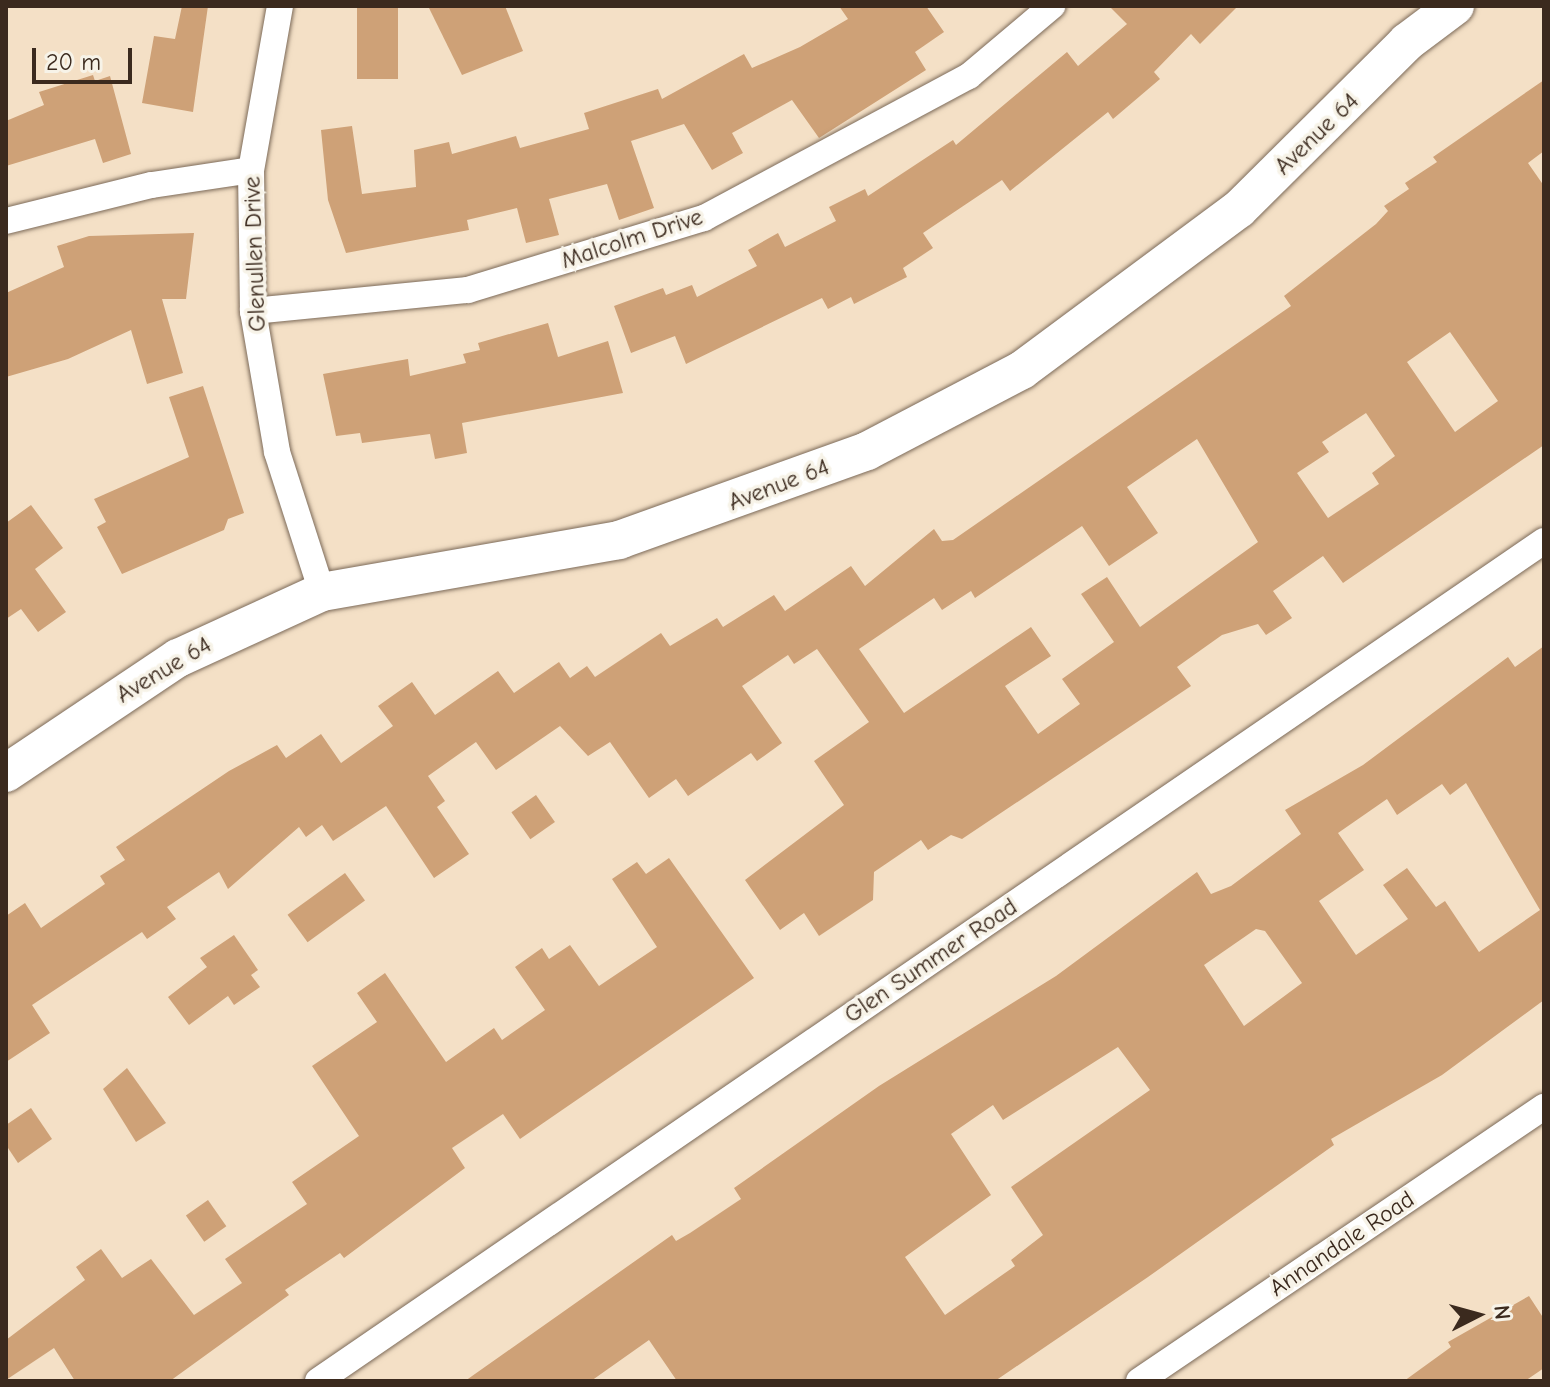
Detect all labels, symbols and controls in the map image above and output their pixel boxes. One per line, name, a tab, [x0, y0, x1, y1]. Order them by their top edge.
scale bar	[36, 32, 136, 82]
text: 20 m	[46, 48, 101, 76]
street label: Avenue 64	[1269, 87, 1365, 181]
street label: Glenullen Drive	[238, 176, 272, 332]
street label: Malcolm Drive	[558, 203, 706, 275]
street label: Avenue 64	[724, 453, 834, 517]
street label: Avenue 64	[111, 630, 217, 710]
street label: Glen Summer Road	[839, 892, 1023, 1030]
street label: Annandale Road	[1264, 1185, 1420, 1303]
north arrow	[1438, 1275, 1518, 1355]
text: N	[1488, 1304, 1516, 1321]

